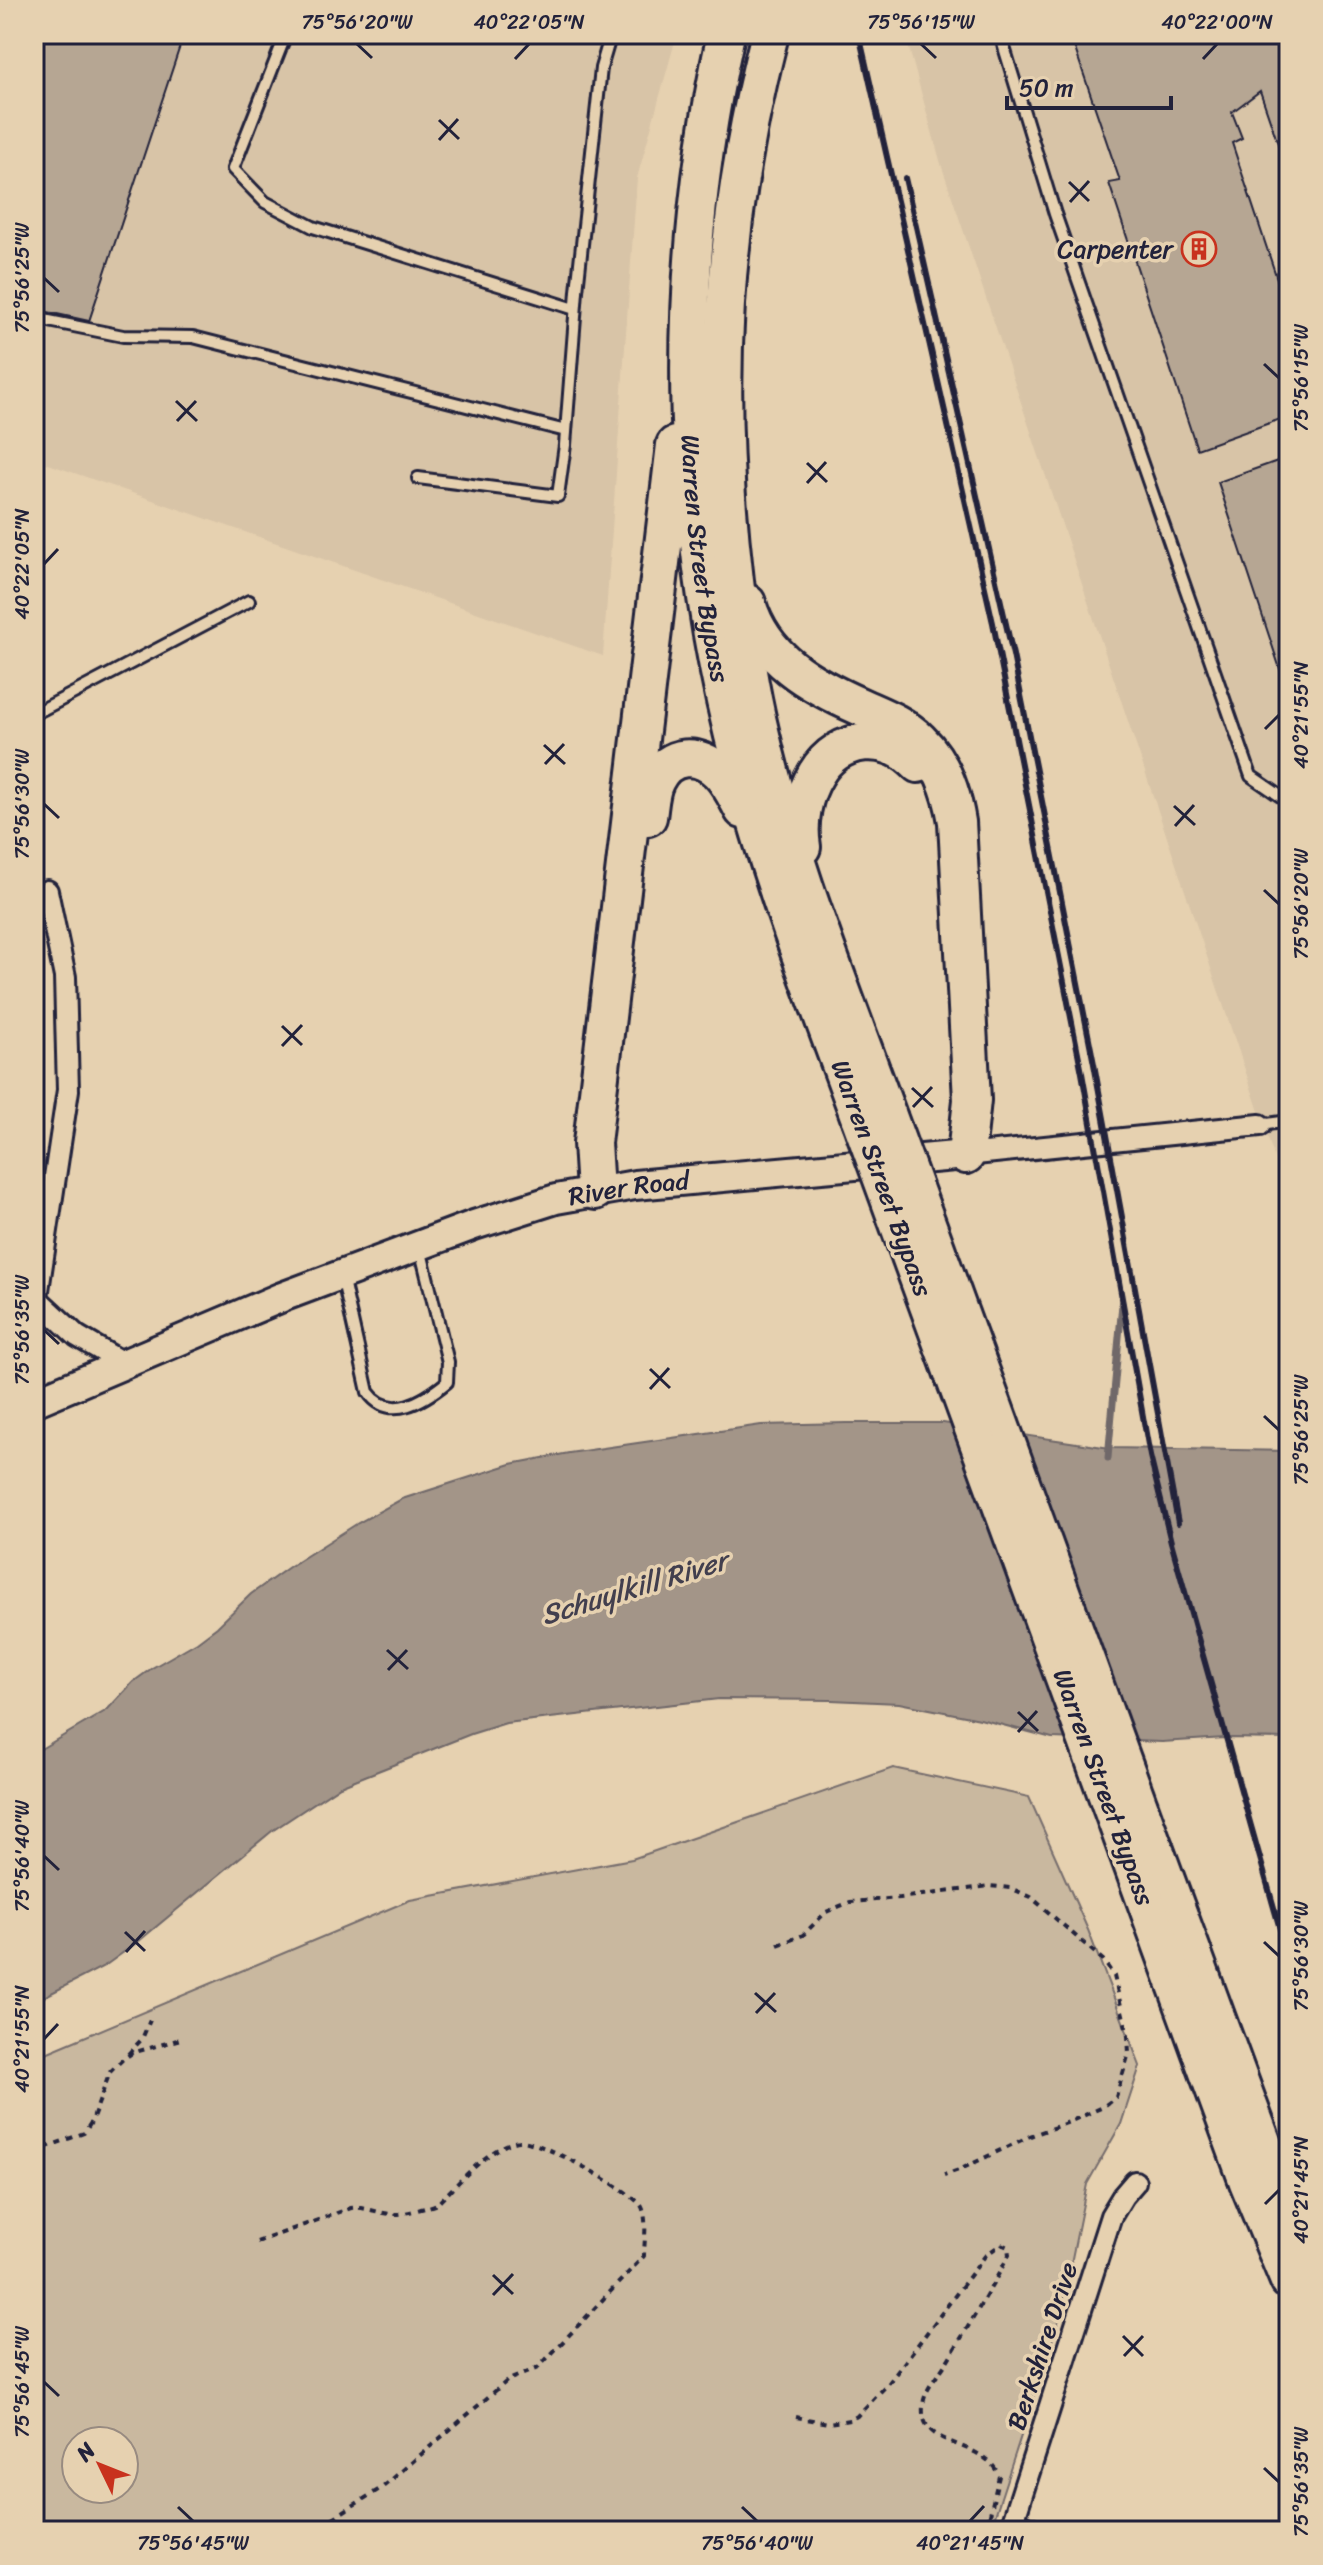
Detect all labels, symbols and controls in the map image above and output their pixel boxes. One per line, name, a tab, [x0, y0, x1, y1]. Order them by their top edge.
text: 75°56'20"W	[301, 5, 413, 40]
text: 40°22'05"N	[473, 5, 585, 40]
text: 75°56'15"W	[867, 5, 975, 40]
text: 40°22'00"N	[1161, 5, 1273, 40]
scale bar	[1007, 60, 1171, 110]
text: 50 m	[1019, 67, 1074, 109]
text: 75°56'25"W	[5, 222, 40, 333]
place label: Carpenter	[1057, 226, 1174, 272]
building icon: Carpenter	[1180, 230, 1218, 268]
text: 75°56'15"W	[1284, 324, 1319, 432]
street label: Warren Street Bypass	[667, 433, 744, 688]
text: 40°22'05"N	[5, 508, 40, 620]
text: 40°21'55"N	[1284, 661, 1319, 769]
text: 75°56'30"W	[5, 748, 40, 859]
text: 75°56'20"W	[1284, 848, 1319, 960]
street label: Warren Street Bypass	[818, 1053, 947, 1304]
street label: River Road	[565, 1157, 693, 1219]
text: 75°56'35"W	[5, 1274, 40, 1385]
text: 75°56'25"W	[1284, 1374, 1319, 1485]
water label: Schuylkill River	[535, 1535, 738, 1639]
street label: Warren Street Bypass	[1040, 1662, 1169, 1913]
text: 75°56'40"W	[5, 1799, 40, 1912]
text: 75°56'30"W	[1284, 1900, 1319, 2011]
text: 40°21'55"N	[5, 1985, 40, 2093]
text: 40°21'45"N	[1284, 2136, 1319, 2244]
street label: Berkshire Drive	[993, 2256, 1091, 2436]
text: 75°56'45"W	[5, 2326, 40, 2438]
north arrow	[60, 2425, 140, 2505]
text: 75°56'35"W	[1284, 2426, 1319, 2537]
text: N	[66, 2432, 106, 2471]
text: 75°56'45"W	[137, 2526, 249, 2561]
text: 75°56'40"W	[701, 2526, 814, 2561]
text: 40°21'45"N	[916, 2526, 1024, 2561]

